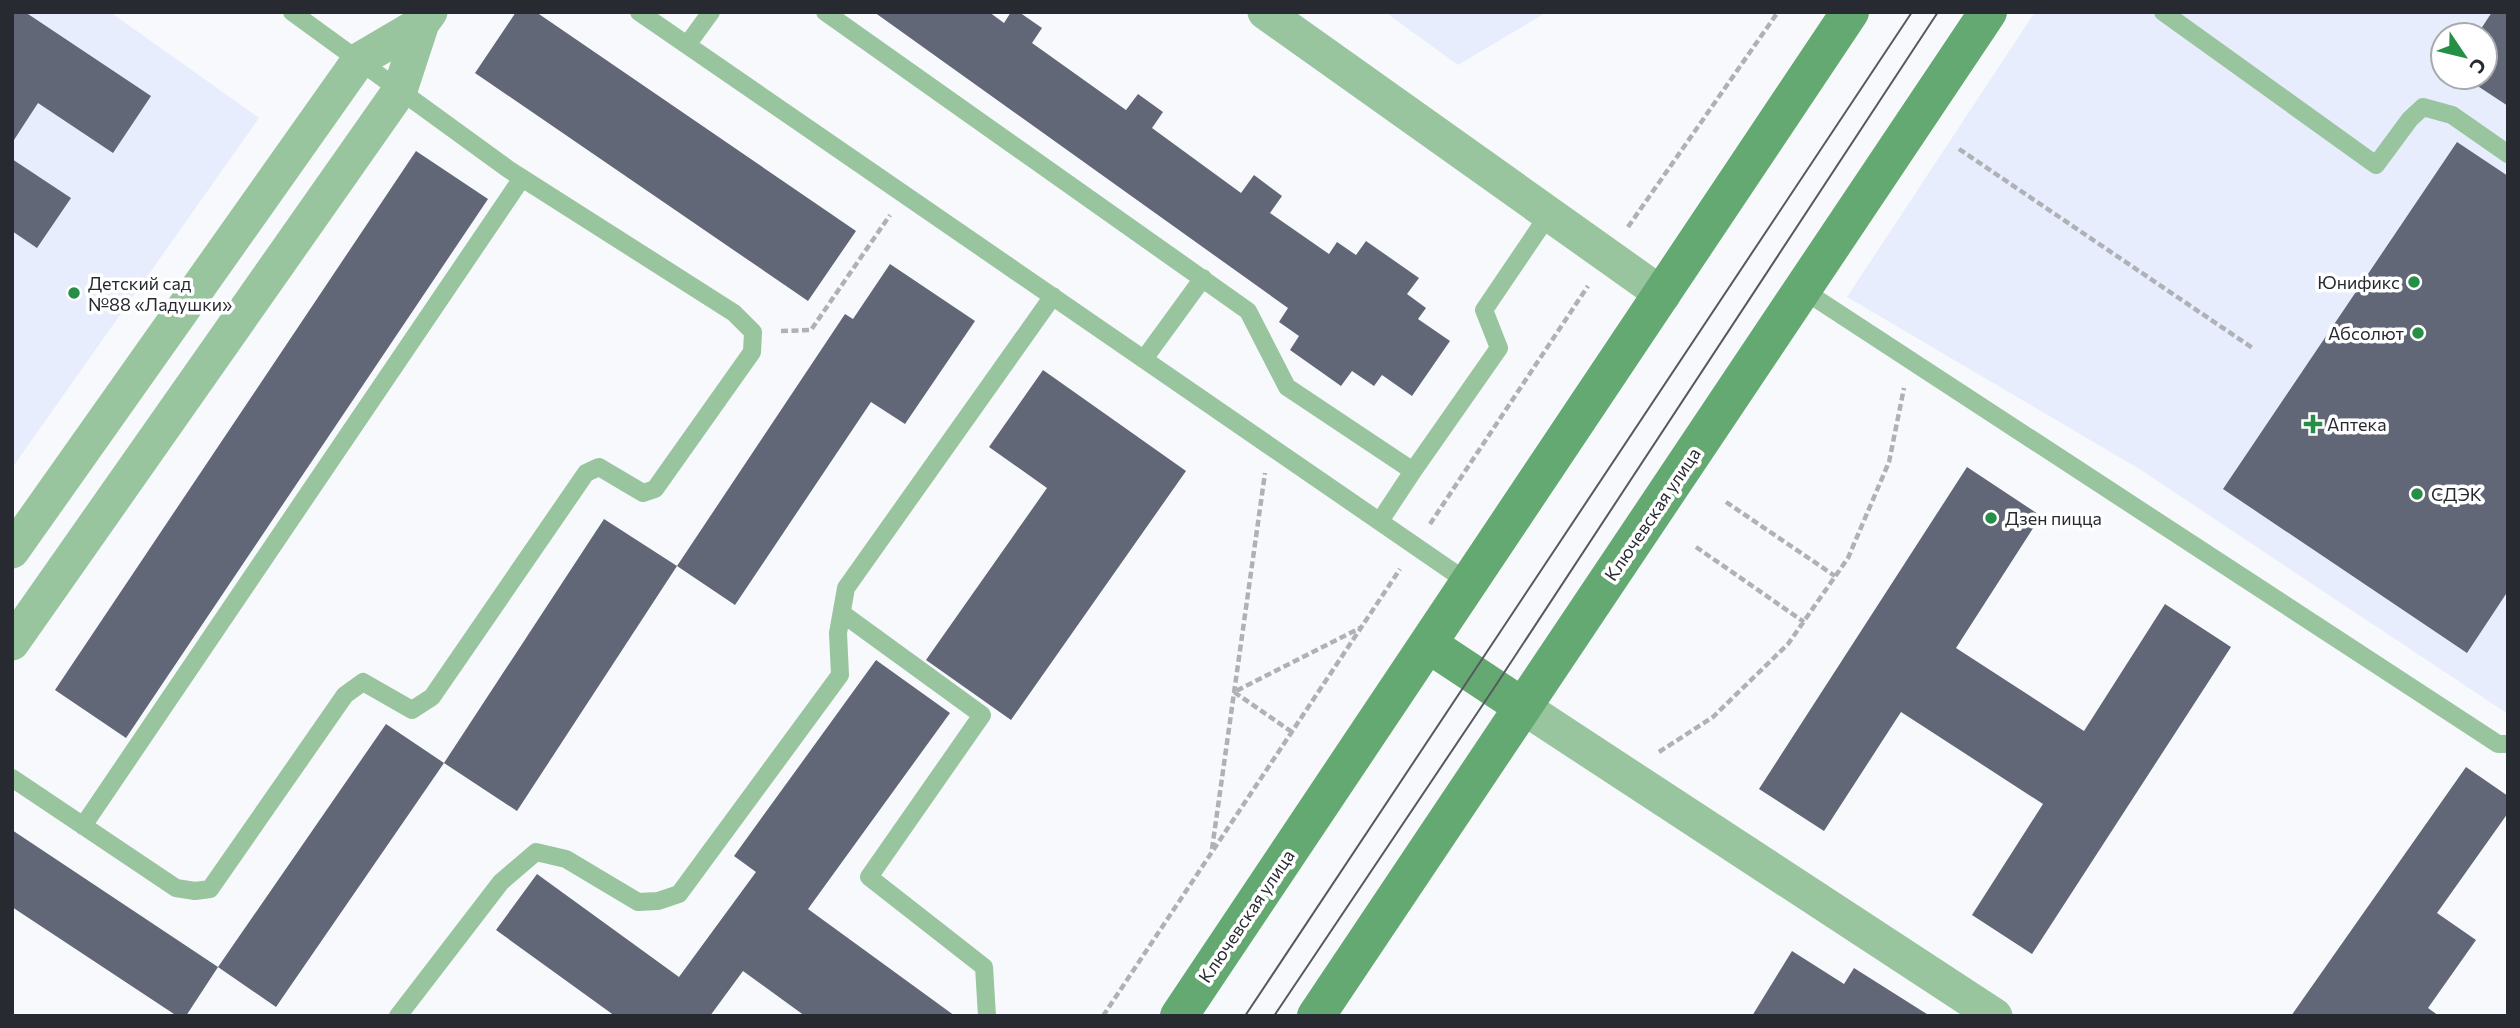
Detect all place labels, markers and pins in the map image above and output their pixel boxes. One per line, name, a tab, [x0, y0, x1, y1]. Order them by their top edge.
place label: Юнификс	[2317, 271, 2400, 293]
place label: Детский сад №88 «Ладушки»	[88, 272, 232, 315]
marker: Юнификс	[2406, 274, 2422, 290]
marker: Детский сад №88 «Ладушки»	[66, 285, 82, 301]
place label: Абсолют	[2328, 322, 2405, 344]
marker: Абсолют	[2410, 325, 2426, 341]
place label: Аптека	[2327, 413, 2386, 435]
marker: Аптека	[2305, 416, 2321, 432]
place label: СДЭК	[2431, 483, 2482, 505]
marker: СДЭК	[2409, 486, 2425, 502]
place label: Дзен пицца	[2005, 507, 2102, 529]
marker: Дзен пицца	[1983, 510, 1999, 526]

